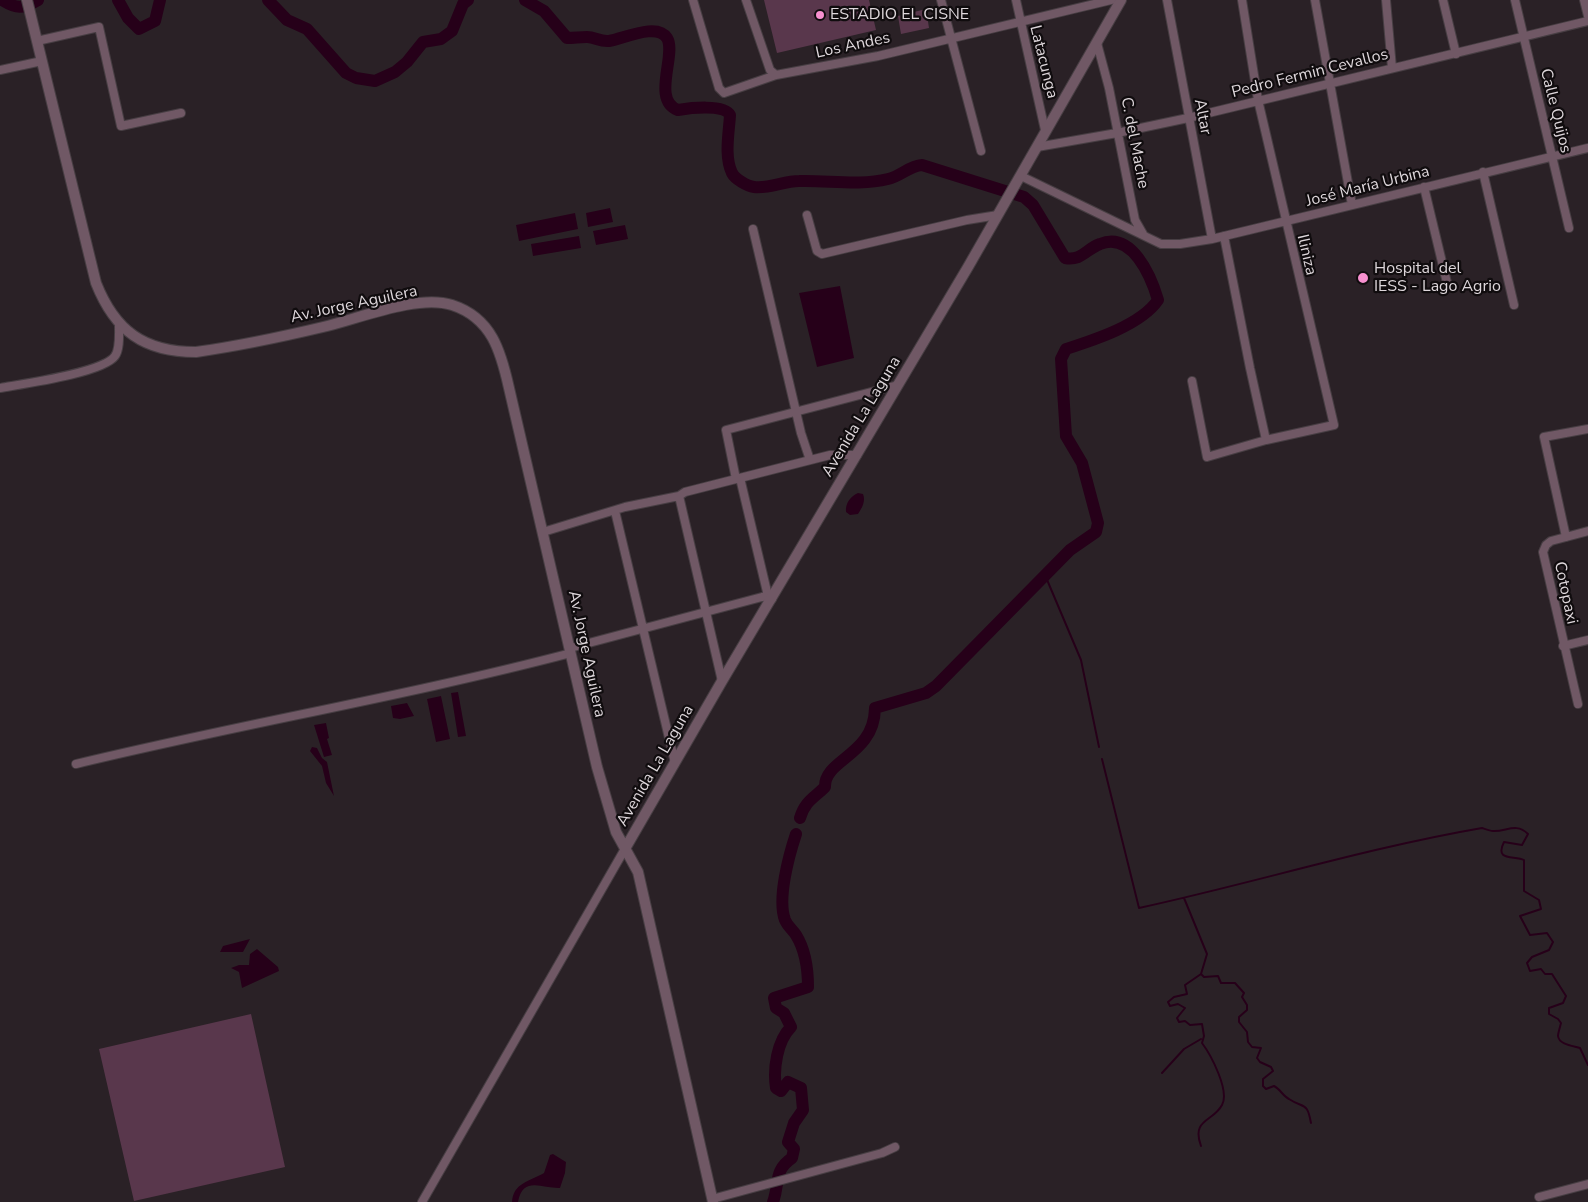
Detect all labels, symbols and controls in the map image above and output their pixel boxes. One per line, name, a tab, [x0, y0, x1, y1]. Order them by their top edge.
place label: ESTADIO EL CISNE	[830, 5, 969, 25]
marker: ESTADIO EL CISNE	[814, 9, 826, 21]
street label: Latacunga	[1025, 23, 1061, 101]
street label: Los Andes	[814, 29, 892, 63]
street label: Pedro Fermin Cevallos	[1230, 45, 1390, 103]
street label: Calle Quijos	[1535, 67, 1575, 155]
street label: C. del Mache	[1116, 96, 1152, 190]
street label: Altar	[1189, 97, 1215, 137]
street label: José María Urbina	[1304, 162, 1432, 212]
street label: Iliniza	[1292, 233, 1320, 277]
place label: Hospital del IESS - Lago Agrio	[1374, 259, 1501, 297]
marker: Hospital del IESS - Lago Agrio	[1356, 271, 1370, 285]
street label: Av. Jorge Aguilera	[289, 282, 419, 328]
street label: Avenida La Laguna	[819, 353, 905, 481]
street label: Cotopaxi	[1549, 560, 1581, 626]
street label: Av. Jorge Aguilera	[563, 589, 609, 719]
street label: Avenida La Laguna	[613, 702, 699, 830]

